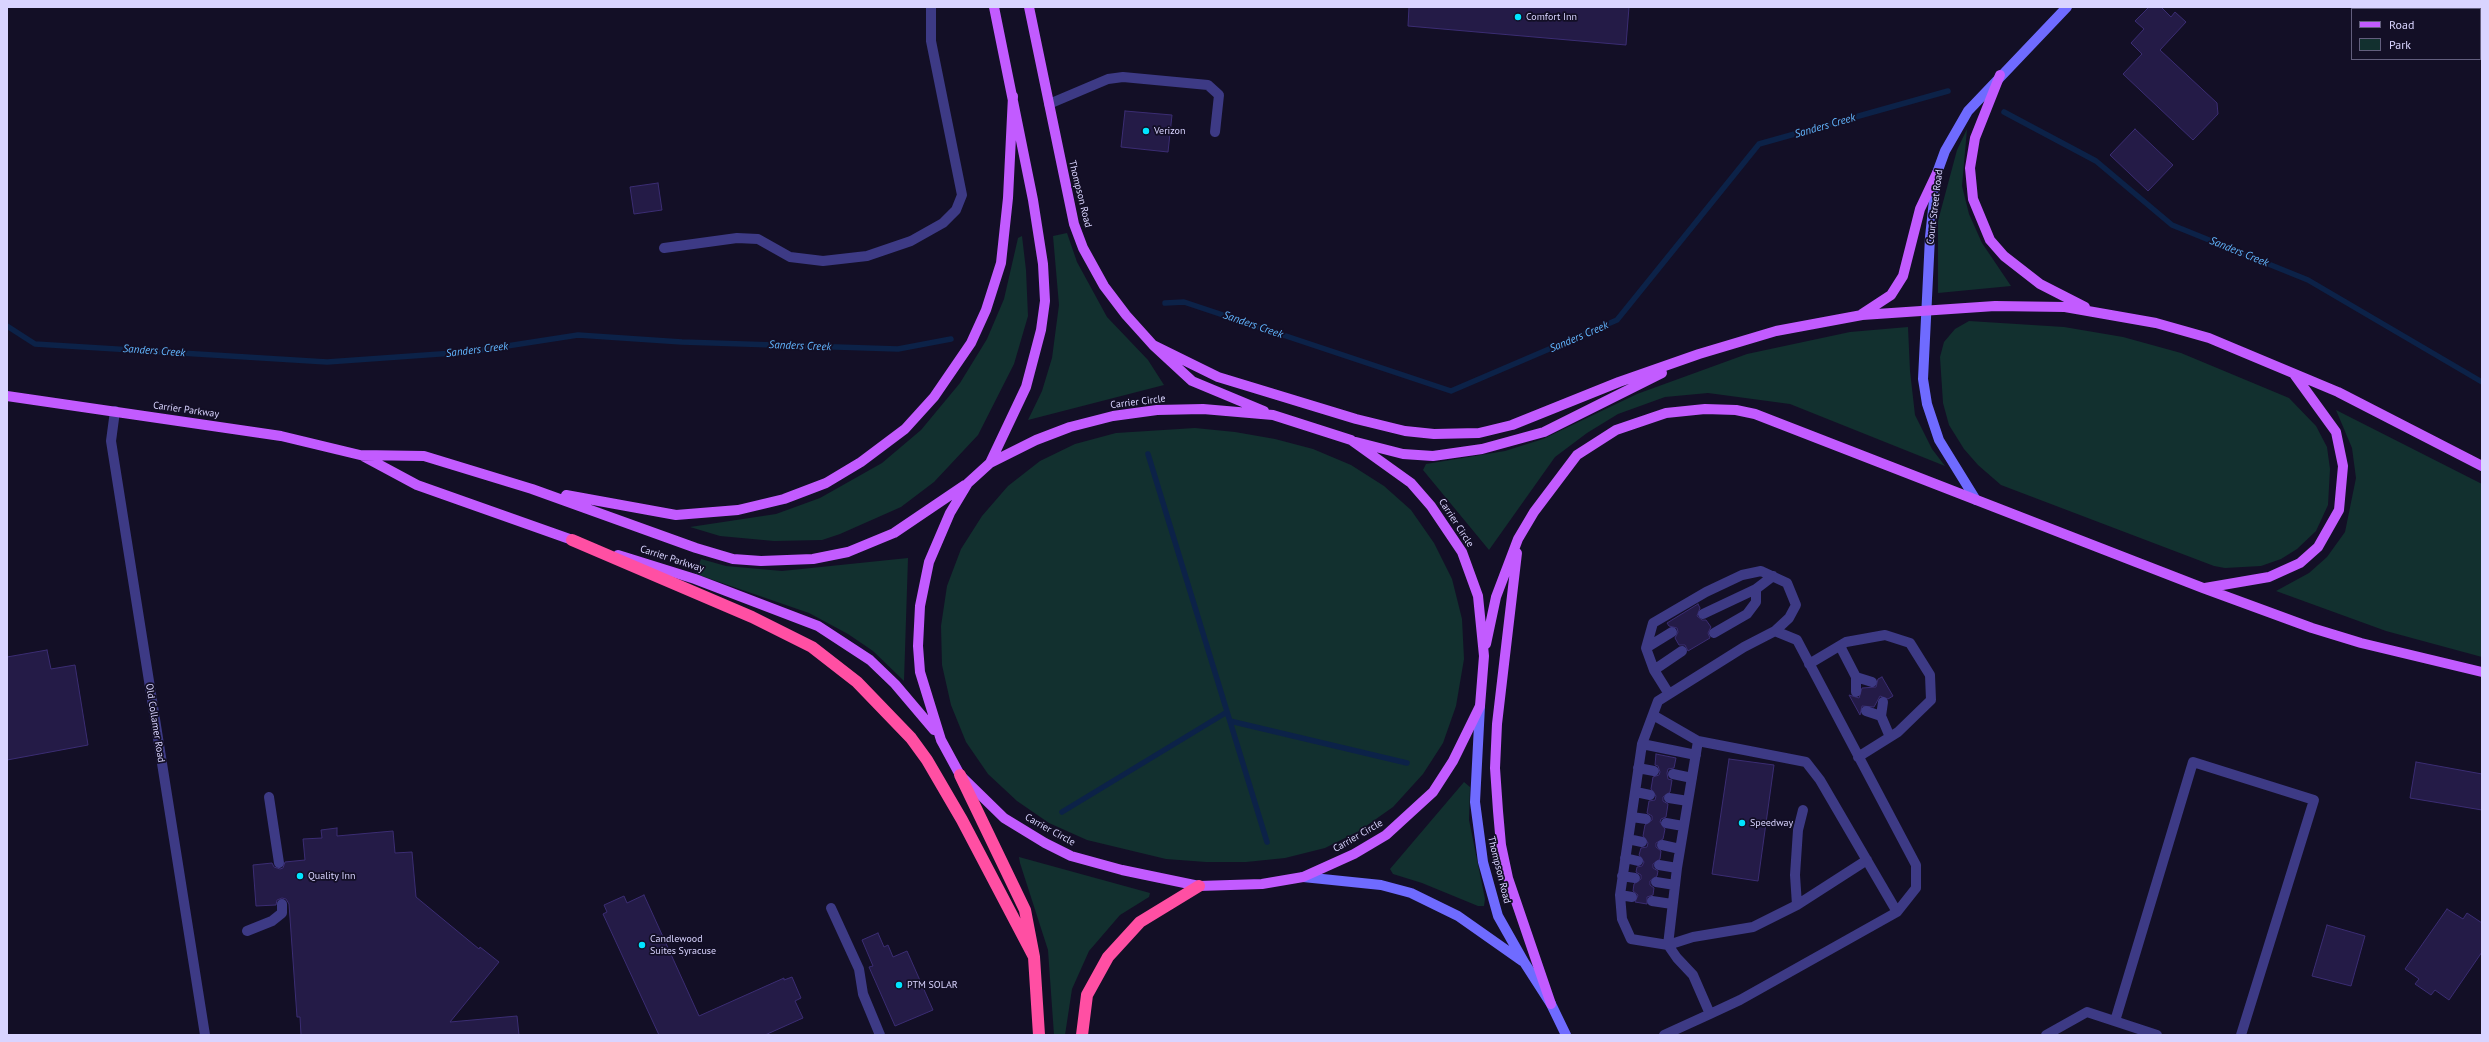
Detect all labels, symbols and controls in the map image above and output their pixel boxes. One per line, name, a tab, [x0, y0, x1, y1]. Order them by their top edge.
legend	[2351, 8, 2481, 60]
place label: Comfort Inn	[1526, 11, 1577, 23]
marker: Comfort Inn	[1513, 12, 1523, 22]
text: Road	[2389, 17, 2414, 32]
text: Park	[2389, 37, 2411, 52]
water label: Sanders Creek	[1793, 111, 1857, 141]
place label: Verizon	[1154, 125, 1185, 137]
marker: Verizon	[1141, 126, 1151, 136]
street label: Thompson Road	[1066, 159, 1094, 229]
street label: Court Street Road	[1924, 169, 1946, 245]
water label: Sanders Creek	[2207, 234, 2271, 270]
water label: Sanders Creek	[1221, 309, 1285, 341]
water label: Sanders Creek	[1548, 319, 1610, 355]
water label: Sanders Creek	[768, 338, 832, 354]
water label: Sanders Creek	[445, 340, 509, 360]
water label: Sanders Creek	[122, 342, 186, 360]
street label: Carrier Circle	[1110, 393, 1166, 411]
street label: Carrier Parkway	[152, 399, 220, 421]
street label: Carrier Circle	[1436, 496, 1476, 550]
street label: Carrier Parkway	[639, 543, 705, 575]
street label: Old Collamer Road	[143, 683, 167, 763]
street label: Carrier Circle	[1023, 811, 1077, 849]
street label: Carrier Circle	[1331, 817, 1385, 855]
place label: Speedway	[1750, 817, 1793, 829]
marker: Speedway	[1737, 818, 1747, 828]
street label: Thompson Road	[1485, 835, 1513, 905]
place label: Quality Inn	[308, 870, 355, 882]
marker: Quality Inn	[295, 871, 305, 881]
place label: Candlewood Suites Syracuse	[650, 933, 716, 956]
marker: Candlewood Suites Syracuse	[637, 940, 647, 950]
place label: PTM SOLAR	[907, 979, 958, 991]
marker: PTM SOLAR	[894, 980, 904, 990]

